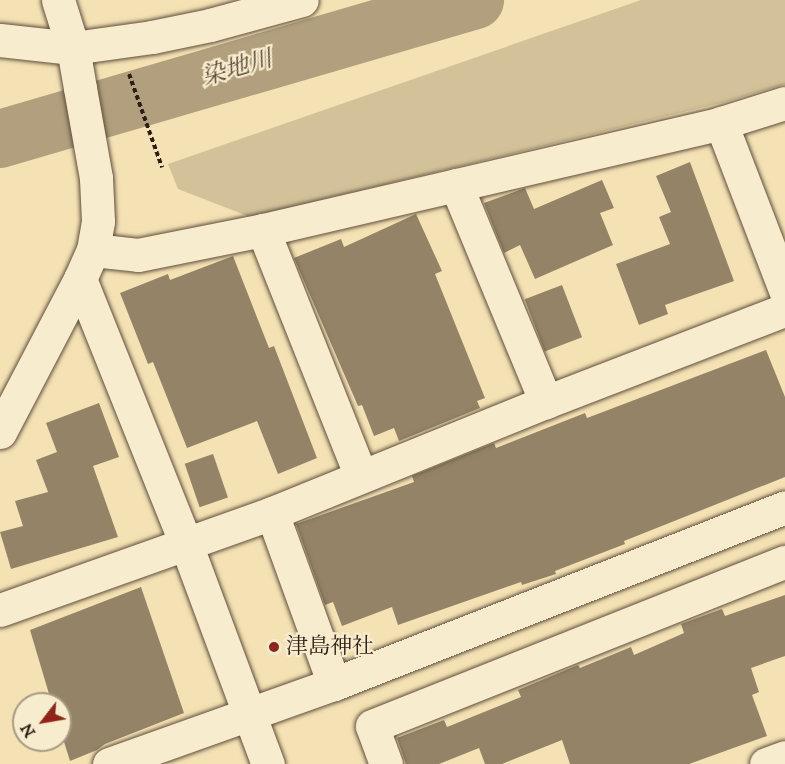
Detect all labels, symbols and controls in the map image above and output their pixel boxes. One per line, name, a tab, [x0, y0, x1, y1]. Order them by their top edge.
water label: 染地川	[198, 45, 276, 93]
place label: 津島神社	[286, 634, 374, 660]
marker: 津島神社	[267, 640, 281, 654]
north arrow	[12, 692, 72, 752]
text: N	[16, 719, 40, 741]

